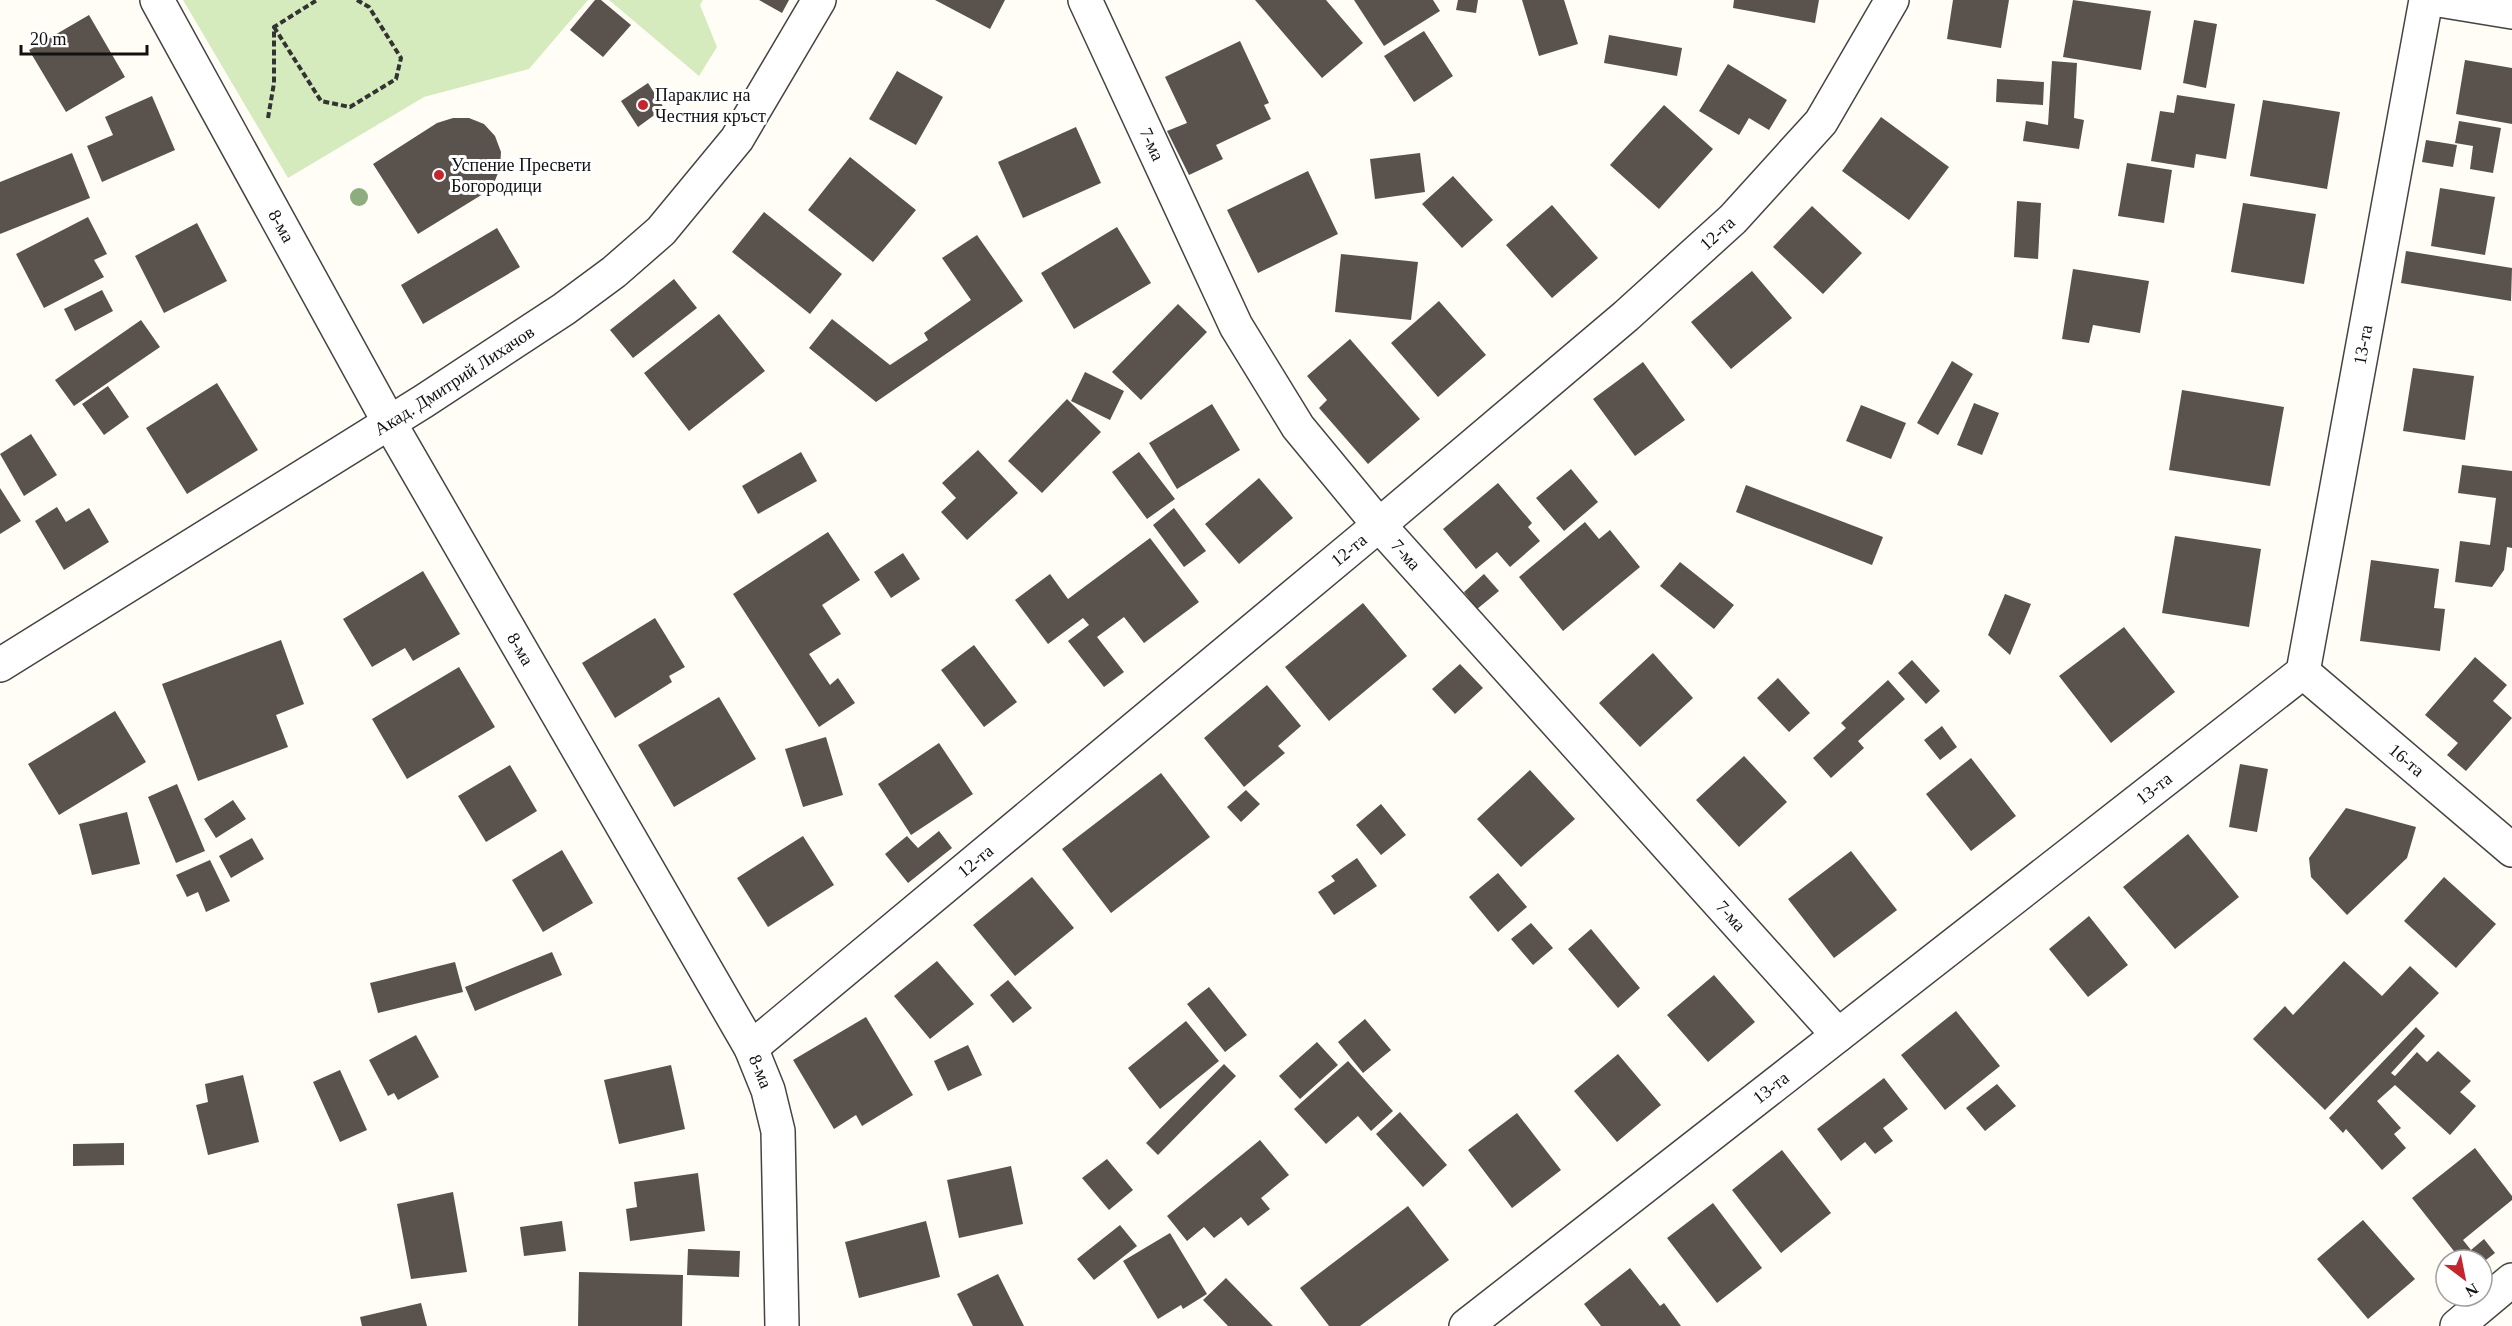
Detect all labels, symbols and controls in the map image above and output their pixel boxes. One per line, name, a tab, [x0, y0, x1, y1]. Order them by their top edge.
scale bar	[21, 18, 147, 56]
text: 20 m	[30, 29, 67, 49]
place label: Параклис на Честния кръст	[655, 85, 766, 126]
marker: Параклис на Честния кръст	[636, 98, 650, 112]
street label: 7-ма	[1136, 125, 1168, 164]
place label: Успение Пресвети Богородици	[451, 155, 592, 196]
marker: Успение Пресвети Богородици	[432, 168, 446, 182]
street label: 8-ма	[264, 206, 298, 246]
street label: 12-та	[1696, 212, 1739, 254]
street label: Акад. Дмитрий Лихачов	[371, 321, 538, 439]
street label: 13-та	[2349, 323, 2376, 366]
street label: 12-та	[1327, 530, 1371, 571]
street label: 7-ма	[1387, 535, 1425, 574]
street label: 8-ма	[503, 629, 538, 669]
street label: 16-та	[2385, 740, 2428, 781]
street label: 13-та	[2132, 768, 2176, 809]
street label: 12-та	[954, 841, 997, 882]
street label: 7-ма	[1712, 897, 1750, 935]
street label: 8-ма	[745, 1052, 776, 1091]
street label: 13-та	[1749, 1068, 1793, 1108]
north arrow	[2434, 1248, 2494, 1308]
text: N	[2462, 1280, 2481, 1301]

